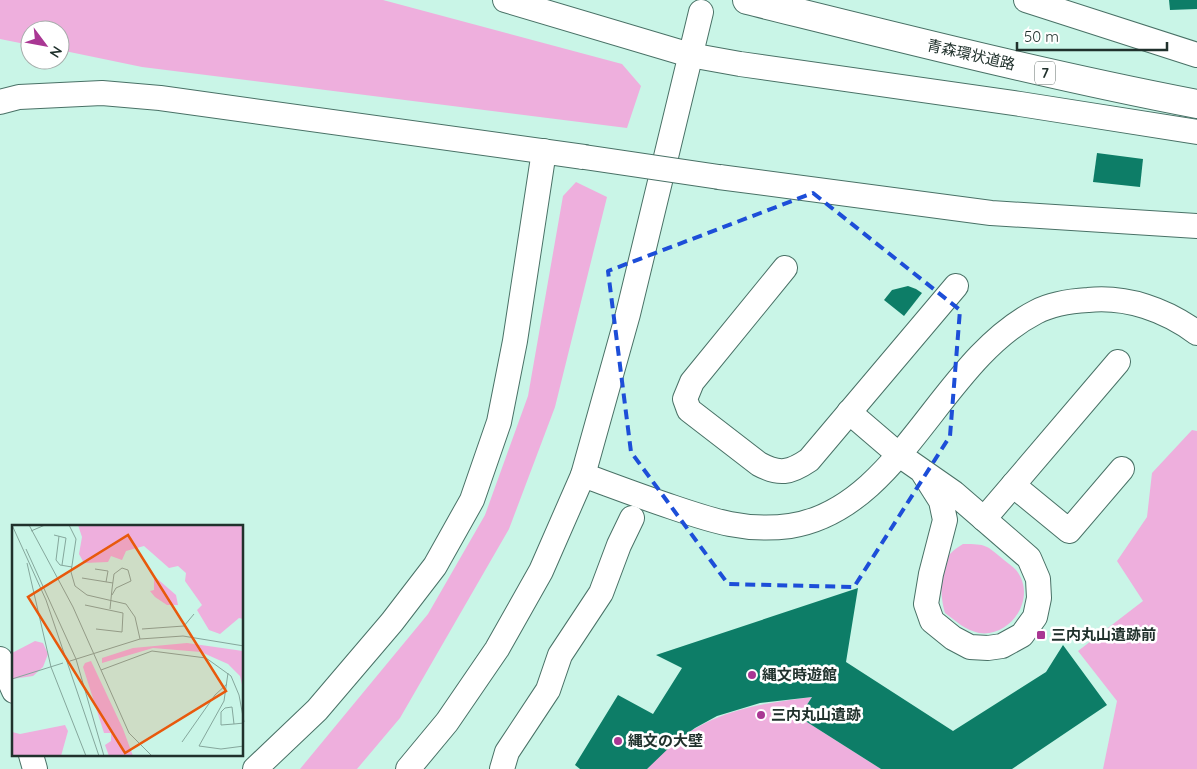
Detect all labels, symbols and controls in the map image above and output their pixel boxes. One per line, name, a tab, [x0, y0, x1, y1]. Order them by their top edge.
north arrow	[20, 20, 70, 70]
scale bar	[1017, 20, 1167, 52]
text: 50 m	[1024, 27, 1059, 46]
street label: 青森環状道路	[925, 35, 1017, 74]
text: N	[46, 43, 66, 61]
road number: 7	[1035, 62, 1055, 84]
inset map	[12, 525, 244, 756]
place label: 三内丸山遺跡前	[1051, 625, 1156, 644]
marker: 三内丸山遺跡前	[1035, 629, 1047, 641]
place label: 縄文時遊館	[762, 665, 837, 684]
marker: 縄文時遊館	[746, 669, 758, 681]
place label: 三内丸山遺跡	[771, 705, 861, 724]
marker: 三内丸山遺跡	[755, 709, 767, 721]
place label: 縄文の大壁	[628, 731, 703, 750]
marker: 縄文の大壁	[612, 735, 624, 747]

